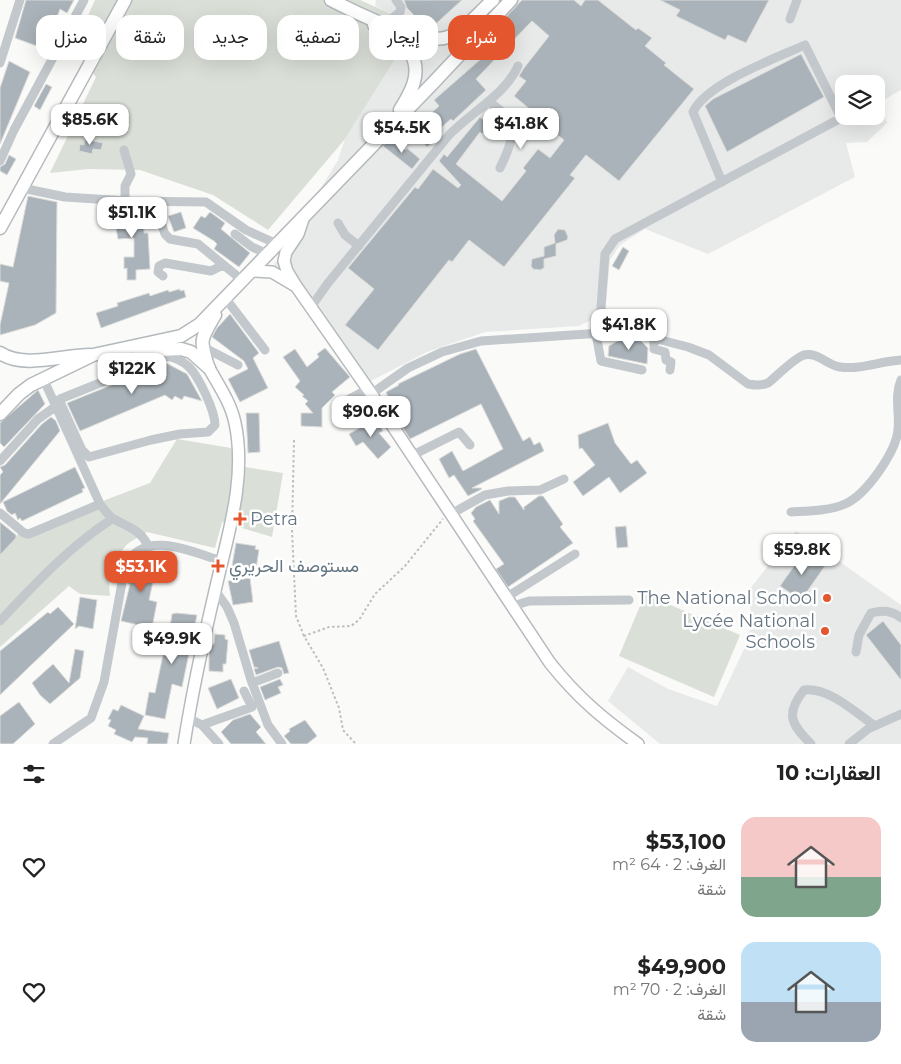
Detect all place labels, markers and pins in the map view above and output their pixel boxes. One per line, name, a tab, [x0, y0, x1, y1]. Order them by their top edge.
pin: $85.6K	[49, 104, 131, 146]
pin: $41.8K	[480, 108, 562, 150]
pin: $54.5K	[361, 112, 443, 154]
pin: $51.1K	[91, 196, 173, 239]
pin: $41.8K	[588, 308, 670, 351]
pin: $122K	[97, 352, 167, 395]
pin: $90.6K	[330, 396, 412, 438]
place label: Petra	[250, 508, 298, 530]
marker: Petra	[234, 513, 246, 525]
pin: $59.8K	[761, 534, 843, 576]
pin: $53.1K	[100, 550, 182, 593]
place label: مستوصف الحريري	[229, 555, 359, 581]
marker: مستوصف الحريري	[211, 559, 225, 573]
place label: The National School	[637, 587, 817, 609]
marker: The National School	[821, 592, 833, 604]
place label: Lycée National Schools	[682, 610, 815, 653]
pin: $49.9K	[131, 622, 213, 665]
marker: Lycée National Schools	[819, 625, 831, 637]

